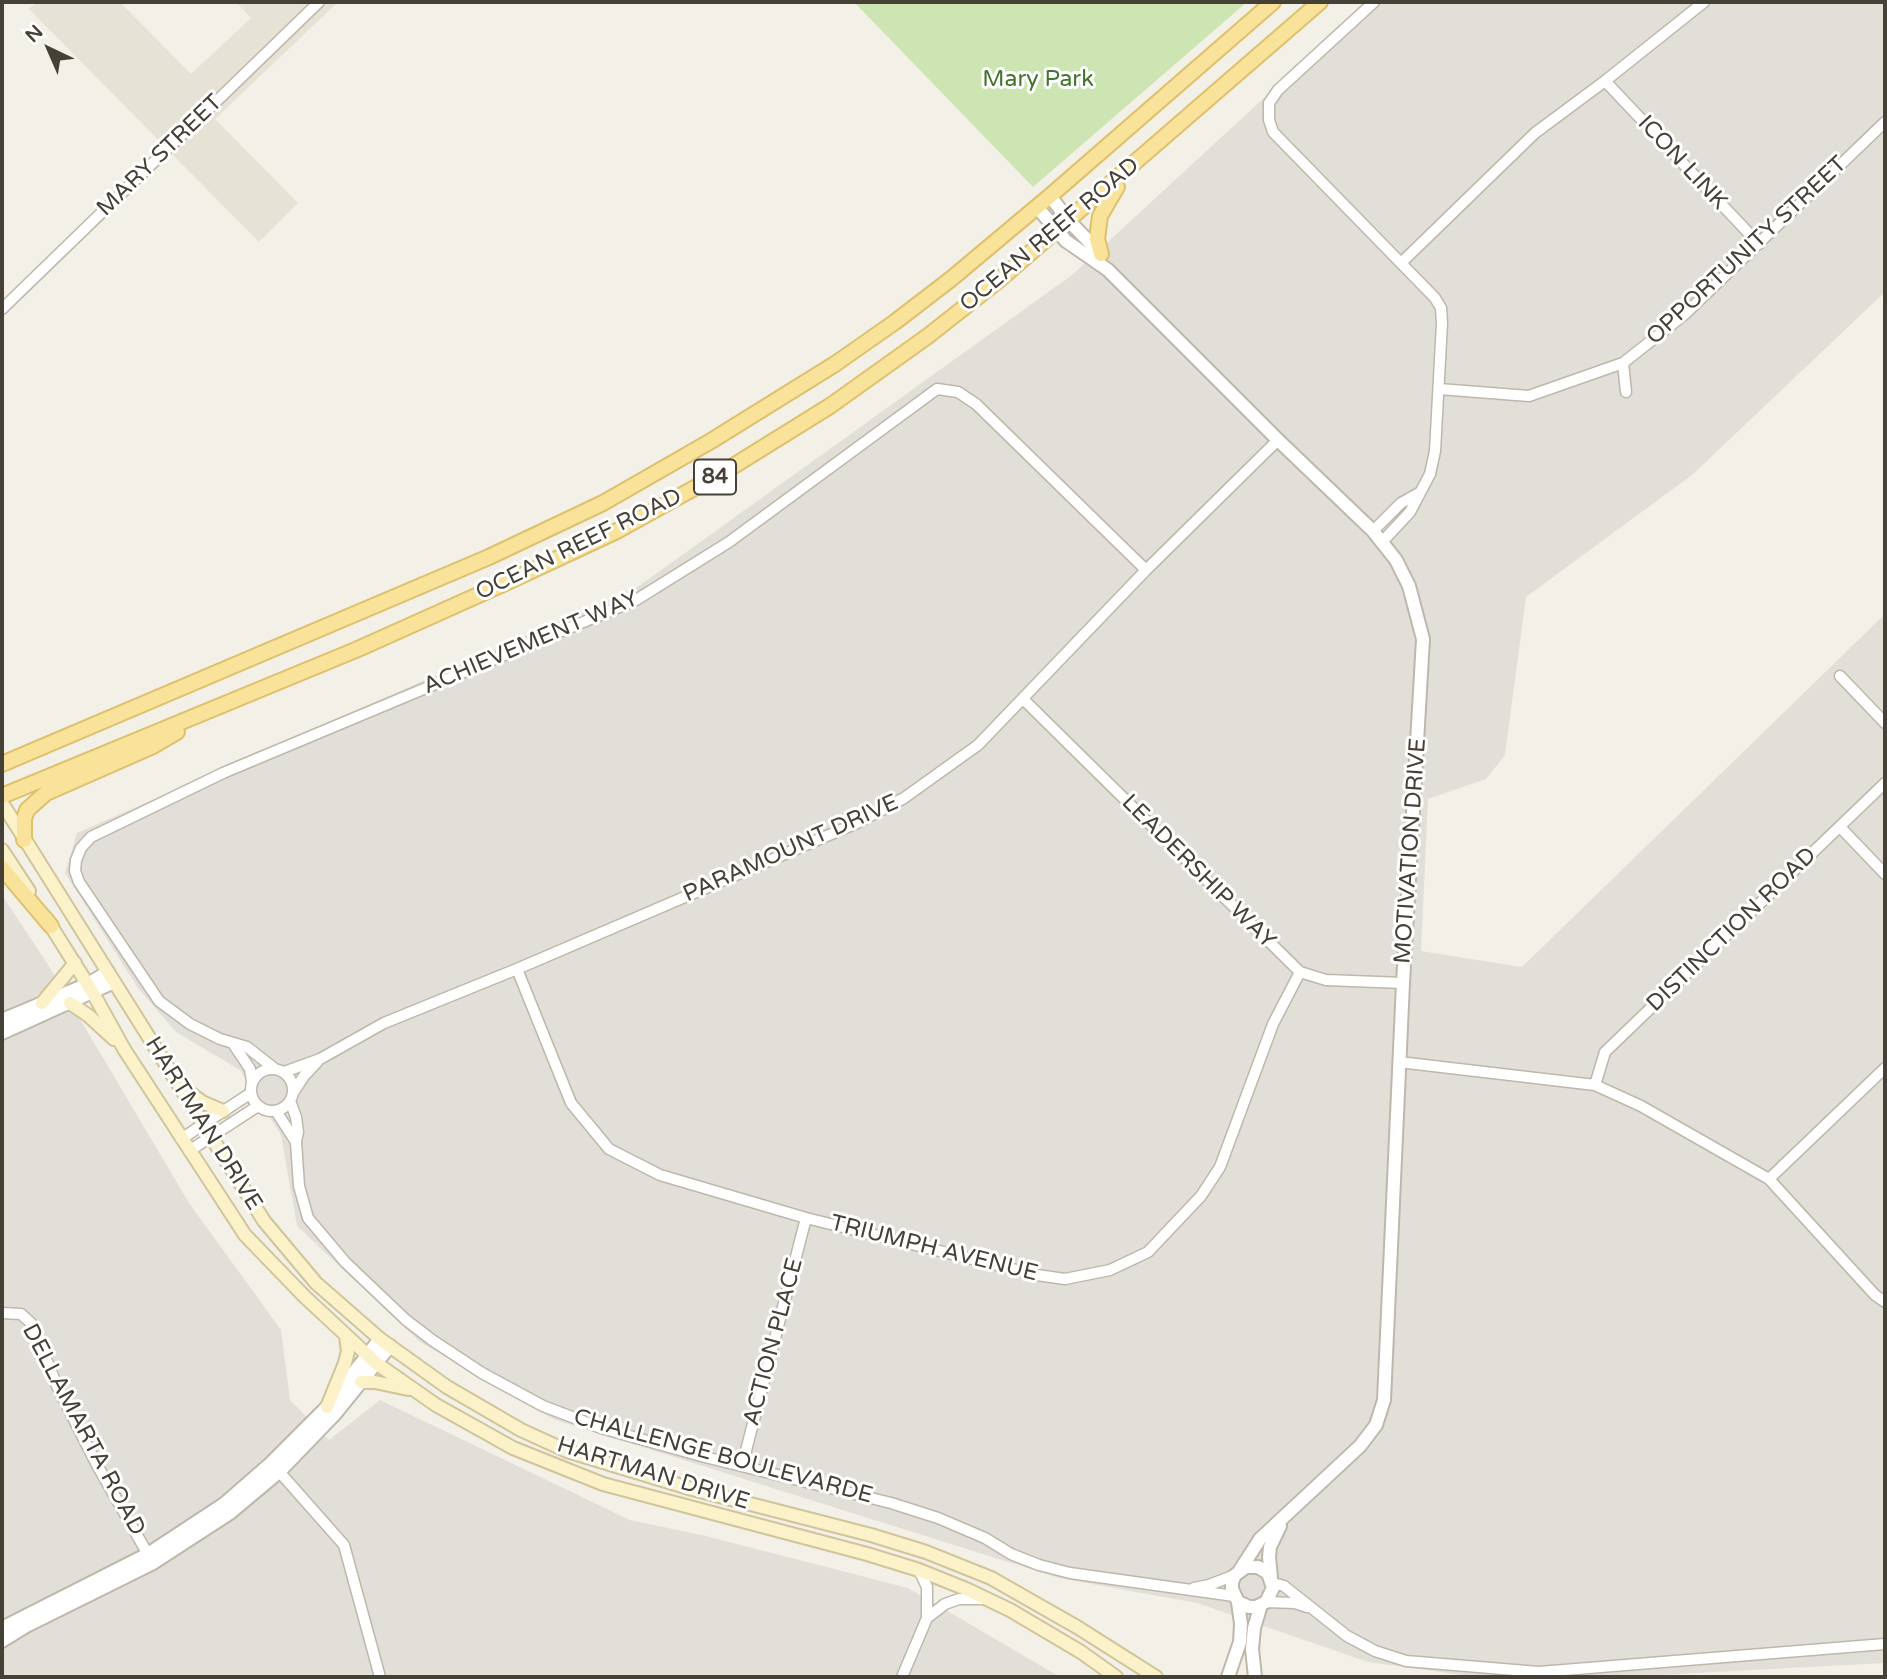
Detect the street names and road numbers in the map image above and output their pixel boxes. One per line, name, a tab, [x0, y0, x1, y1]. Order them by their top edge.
street label: MARY STREET	[92, 89, 228, 223]
street label: ICON LINK	[1631, 110, 1733, 216]
street label: OPPORTUNITY STREET	[1641, 151, 1853, 351]
street label: OCEAN REEF ROAD	[955, 152, 1145, 318]
road number: 84	[694, 460, 736, 494]
street label: OCEAN REEF ROAD	[471, 483, 687, 607]
street label: ACHIEVEMENT WAY	[419, 585, 643, 701]
street label: MOTIVATION DRIVE	[1389, 737, 1433, 965]
street label: PARAMOUNT DRIVE	[679, 789, 903, 909]
street label: LEADERSHIP WAY	[1115, 789, 1281, 955]
street label: DISTINCTION ROAD	[1641, 842, 1823, 1018]
street label: HARTMAN DRIVE	[138, 1032, 268, 1216]
street label: TRIUMPH AVENUE	[827, 1210, 1041, 1288]
street label: ACTION PLACE	[738, 1255, 810, 1429]
street label: DELLAMARTA ROAD	[15, 1319, 151, 1541]
street label: CHALLENGE BOULEVARDE	[570, 1404, 876, 1510]
street label: HARTMAN DRIVE	[554, 1432, 752, 1516]

